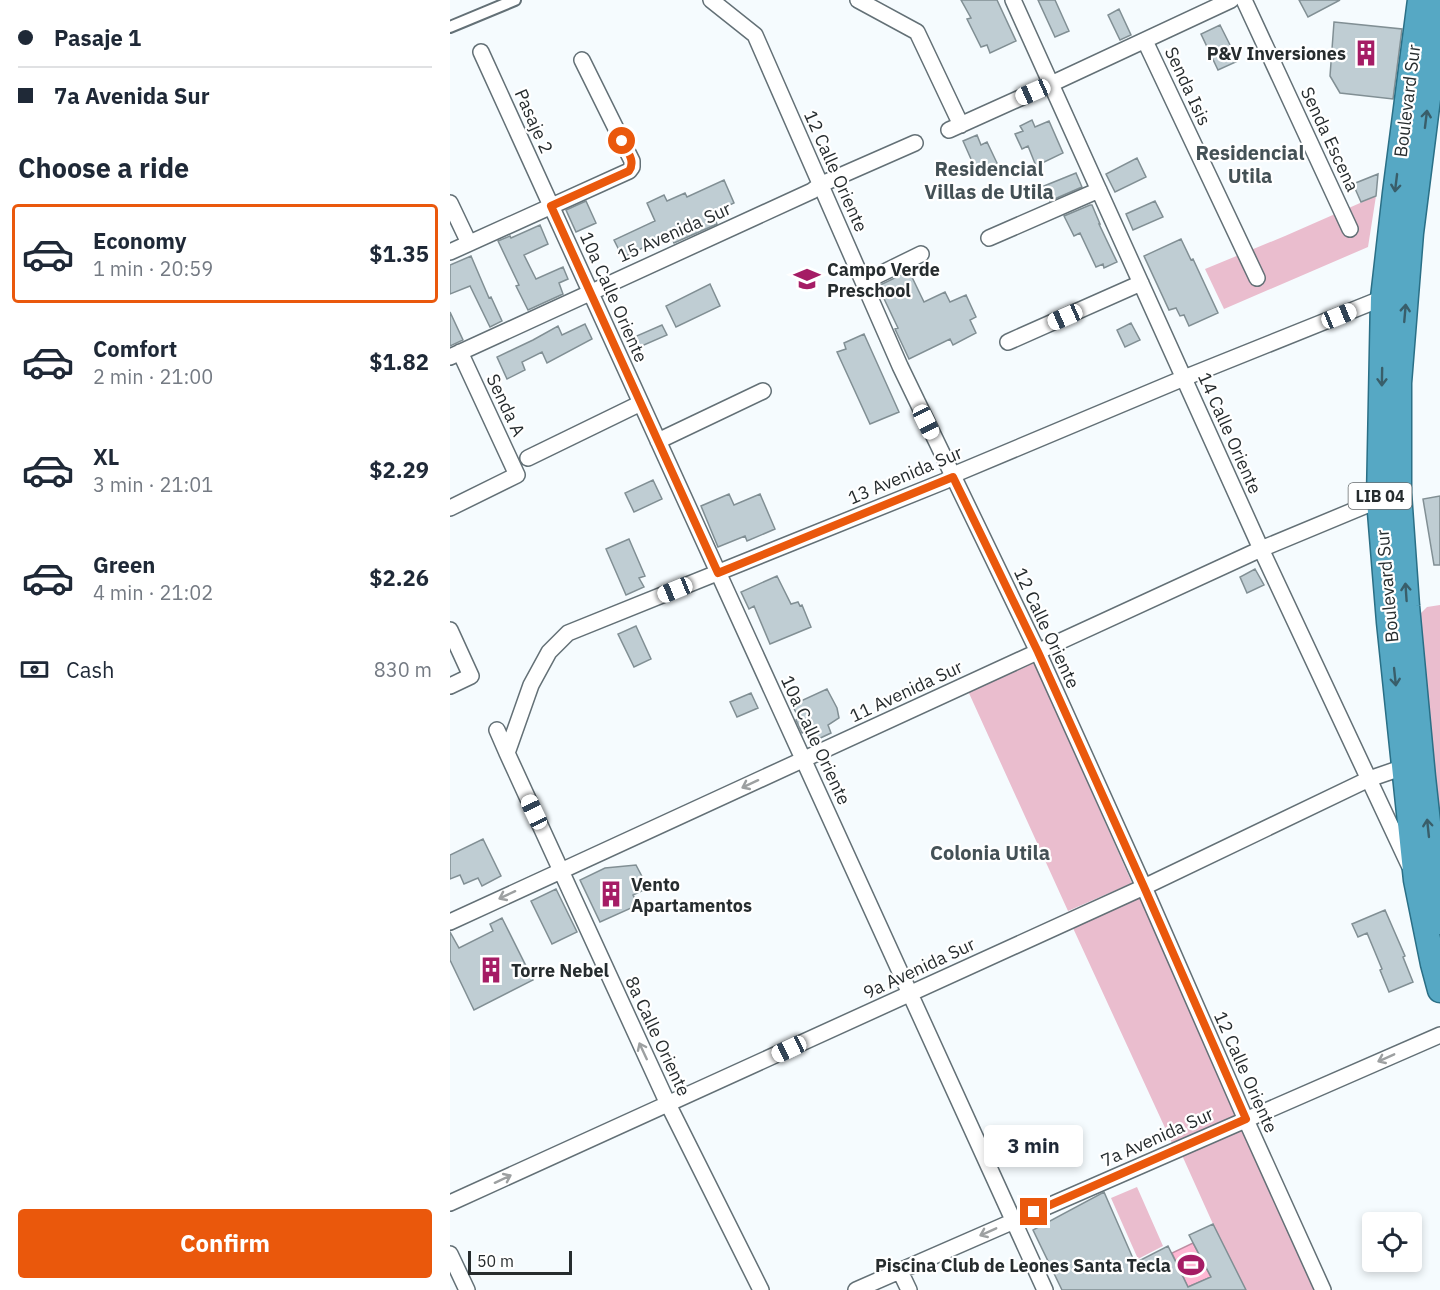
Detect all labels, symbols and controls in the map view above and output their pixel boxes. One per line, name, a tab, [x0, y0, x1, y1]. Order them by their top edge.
text: Pasaje 1	[54, 23, 141, 52]
building icon: P&V Inversiones	[1351, 38, 1381, 68]
place label: P&V Inversiones	[1207, 42, 1346, 65]
street label: Senda Isis	[1160, 43, 1216, 129]
street label: Boulevard Sur	[1389, 43, 1425, 159]
car	[1013, 76, 1053, 108]
text: 7a Avenida Sur	[54, 81, 210, 110]
street label: Senda Escena	[1296, 83, 1364, 195]
street label: Pasaje 2	[510, 85, 558, 157]
street label: 12 Calle Oriente	[799, 107, 873, 235]
one-way arrow	[1420, 110, 1431, 130]
route start	[608, 127, 635, 154]
district label: Residencial Utila	[1195, 139, 1305, 189]
text: Choose a ride	[18, 150, 189, 185]
district label: Residencial Villas de Utila	[924, 155, 1054, 205]
one-way arrow	[1390, 173, 1401, 192]
street label: 15 Avenida Sur	[614, 197, 735, 267]
text: Economy	[93, 226, 187, 255]
icon: car	[21, 227, 75, 281]
street label: 10a Calle Oriente	[575, 228, 653, 366]
text: $1.35	[369, 239, 429, 268]
text: 1 min · 20:59	[93, 255, 213, 282]
place label: Campo Verde Preschool	[827, 258, 940, 302]
school or university icon: Campo Verde Preschool	[792, 264, 822, 294]
car	[1045, 301, 1085, 333]
car	[1319, 301, 1359, 331]
one-way arrow	[1399, 304, 1410, 324]
text: Comfort	[93, 334, 177, 363]
icon: car	[21, 335, 75, 389]
text: $1.82	[369, 347, 429, 376]
text: 2 min · 21:00	[93, 363, 213, 390]
one-way arrow	[1376, 367, 1388, 387]
street label: 14 Calle Oriente	[1193, 369, 1267, 497]
street label: Senda A	[482, 370, 531, 440]
car	[910, 402, 942, 442]
street label: 13 Avenida Sur	[844, 440, 966, 509]
text: XL	[93, 442, 119, 471]
icon: car	[21, 443, 75, 497]
text: $2.29	[369, 455, 429, 484]
text: 3 min · 21:01	[93, 471, 213, 498]
road number: LIB 04	[1348, 483, 1412, 509]
street label: Boulevard Sur	[1371, 528, 1403, 644]
text: Green	[93, 550, 155, 579]
icon: car	[21, 551, 75, 605]
text: $2.26	[369, 563, 429, 592]
street label: 12 Calle Oriente	[1009, 564, 1085, 692]
car	[655, 575, 695, 605]
text: 4 min · 21:02	[93, 579, 213, 606]
one-way arrow	[1401, 582, 1412, 602]
icon: cash	[18, 653, 51, 686]
text: Cash	[66, 655, 115, 684]
street label: 11 Avenida Sur	[846, 655, 966, 727]
text: 830 m	[374, 656, 432, 683]
one-way arrow	[1390, 666, 1401, 686]
street label: 10a Calle Oriente	[776, 672, 856, 808]
one-way arrow	[741, 779, 760, 790]
car	[518, 792, 550, 832]
one-way arrow	[1422, 818, 1433, 838]
district label: Colonia Utila	[930, 839, 1050, 866]
place label: Vento Apartamentos	[631, 873, 752, 917]
building icon: Vento Apartamentos	[596, 879, 626, 909]
one-way arrow	[499, 890, 517, 902]
street label: 9a Avenida Sur	[859, 932, 979, 1004]
building icon: Torre Nebel	[476, 955, 506, 985]
place label: Torre Nebel	[511, 959, 610, 982]
street label: 8a Calle Oriente	[620, 973, 696, 1100]
street label: 12 Calle Oriente	[1209, 1008, 1283, 1136]
car	[769, 1033, 809, 1065]
one-way arrow	[637, 1042, 649, 1060]
one-way arrow	[1378, 1053, 1396, 1064]
street label: 7a Avenida Sur	[1097, 1102, 1217, 1172]
callout: 3 min	[984, 1125, 1084, 1167]
text: 3 min	[1007, 1132, 1060, 1159]
one-way arrow	[494, 1173, 512, 1184]
route end	[1020, 1198, 1047, 1225]
button: Confirm	[18, 1209, 432, 1278]
map controls	[1362, 1212, 1422, 1272]
button: locate	[1362, 1212, 1422, 1272]
one-way arrow	[979, 1227, 998, 1238]
scale bar	[468, 1248, 572, 1276]
sports icon: Piscina Club de Leones Santa Tecla	[1176, 1250, 1206, 1280]
text: 50 m	[477, 1251, 514, 1271]
place label: Piscina Club de Leones Santa Tecla	[875, 1254, 1171, 1277]

